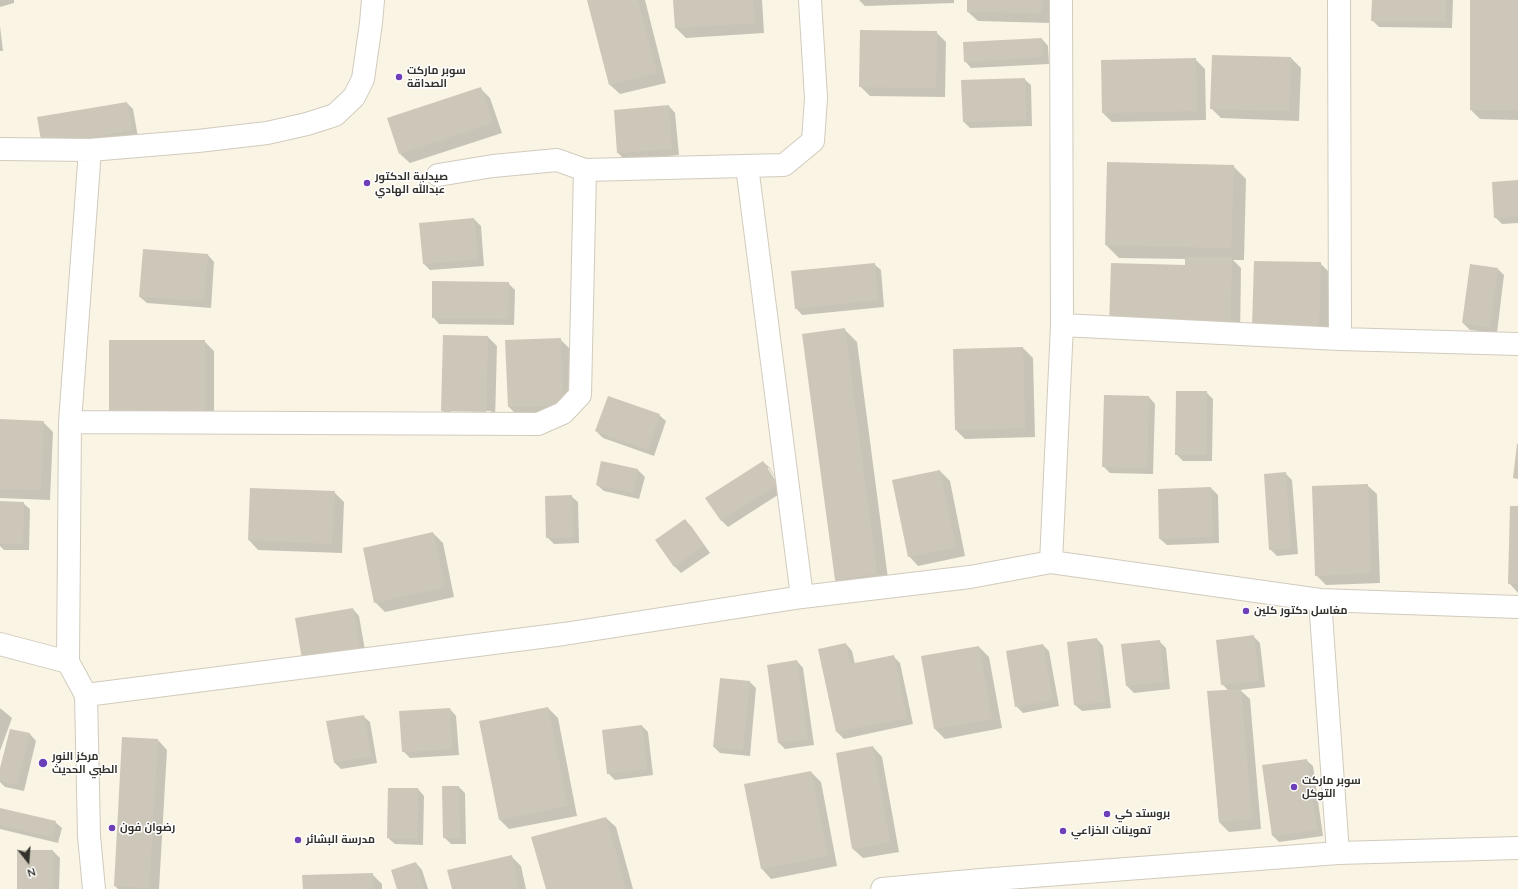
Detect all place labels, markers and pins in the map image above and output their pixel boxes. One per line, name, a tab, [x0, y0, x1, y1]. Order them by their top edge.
place label: سوبر ماركت الصداقة	[407, 64, 466, 90]
marker: سوبر ماركت الصداقة	[394, 72, 404, 82]
place label: صيدلية الدكتور عبدالله الهادي	[375, 170, 448, 196]
marker: صيدلية الدكتور عبدالله الهادي	[362, 178, 372, 188]
place label: مغاسل دكتور كلين	[1254, 604, 1347, 618]
marker: مغاسل دكتور كلين	[1241, 606, 1251, 616]
place label: مركز النور الطبي الحديث	[52, 750, 118, 776]
marker: مركز النور الطبي الحديث	[37, 757, 49, 769]
place label: سوبر ماركت التوكل	[1302, 774, 1361, 800]
marker: سوبر ماركت التوكل	[1289, 782, 1299, 792]
place label: بروستد كي	[1115, 807, 1170, 821]
marker: بروستد كي	[1102, 809, 1112, 819]
place label: رضوان فون	[120, 821, 175, 835]
marker: رضوان فون	[107, 823, 117, 833]
place label: تموينات الخزاعي	[1071, 824, 1151, 838]
marker: تموينات الخزاعي	[1058, 826, 1068, 836]
place label: مدرسة البشائر	[306, 833, 375, 847]
marker: مدرسة البشائر	[293, 835, 303, 845]

